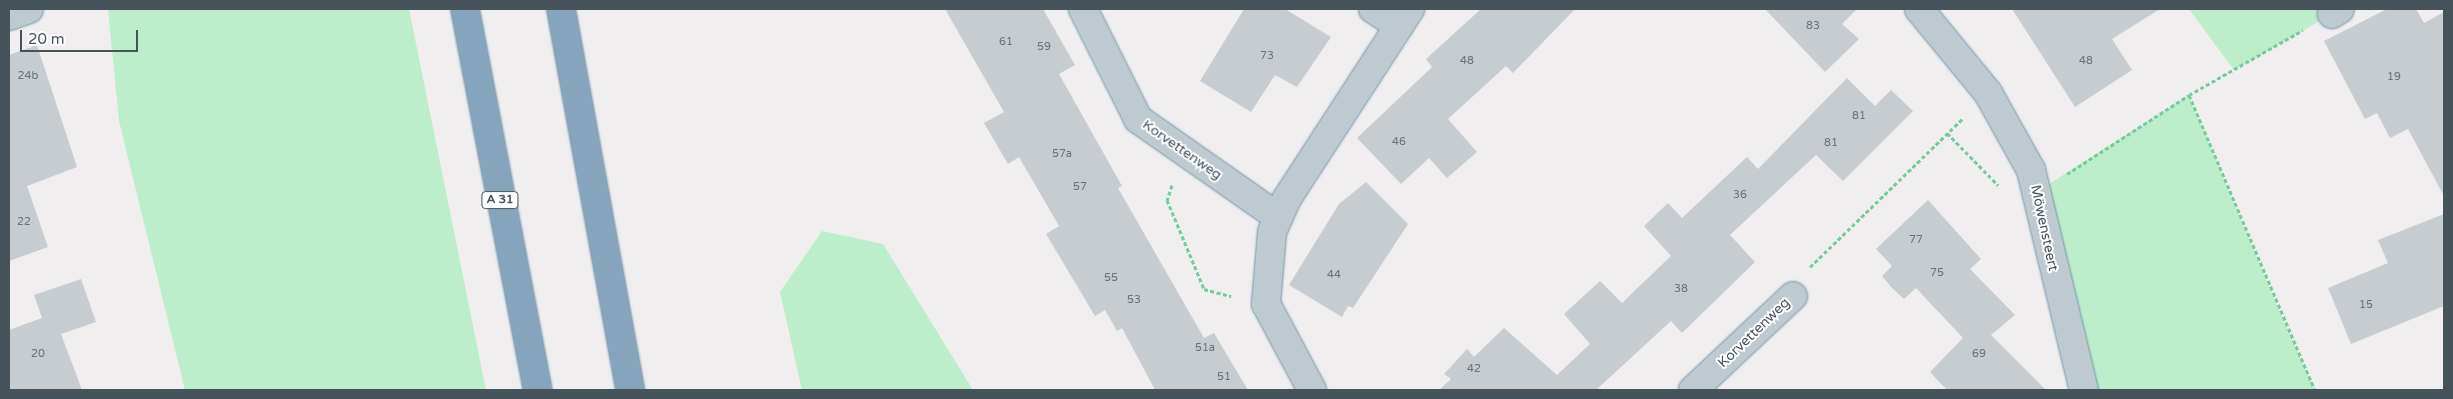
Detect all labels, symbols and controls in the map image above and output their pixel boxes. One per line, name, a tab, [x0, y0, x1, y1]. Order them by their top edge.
house number: 83	[1806, 19, 1820, 33]
scale bar	[22, 20, 140, 52]
text: 20 m	[28, 30, 65, 48]
house number: 61	[999, 35, 1013, 49]
house number: 59	[1037, 40, 1051, 54]
house number: 73	[1260, 49, 1274, 63]
house number: 48	[1460, 54, 1474, 68]
house number: 48	[2079, 54, 2093, 68]
house number: 24b	[18, 69, 38, 83]
house number: 19	[2387, 70, 2401, 84]
house number: 81	[1852, 109, 1866, 123]
street label: Korvettenweg	[1139, 116, 1225, 184]
house number: 46	[1392, 135, 1406, 149]
house number: 81	[1824, 136, 1838, 150]
house number: 57a	[1052, 147, 1072, 161]
house number: 57	[1073, 180, 1087, 194]
street label: Möwensteert	[2027, 183, 2061, 273]
house number: 36	[1733, 188, 1747, 202]
road number: A 31	[481, 190, 519, 210]
house number: 22	[17, 215, 31, 229]
house number: 77	[1909, 233, 1923, 247]
house number: 75	[1930, 266, 1944, 280]
house number: 44	[1327, 268, 1341, 282]
house number: 55	[1104, 271, 1118, 285]
house number: 38	[1674, 282, 1688, 296]
house number: 53	[1127, 293, 1141, 307]
street label: Korvettenweg	[1715, 295, 1793, 371]
house number: 15	[2359, 298, 2373, 312]
house number: 51a	[1195, 341, 1215, 355]
house number: 20	[31, 347, 45, 361]
house number: 69	[1972, 347, 1986, 361]
house number: 42	[1467, 362, 1481, 376]
house number: 51	[1217, 370, 1231, 384]

